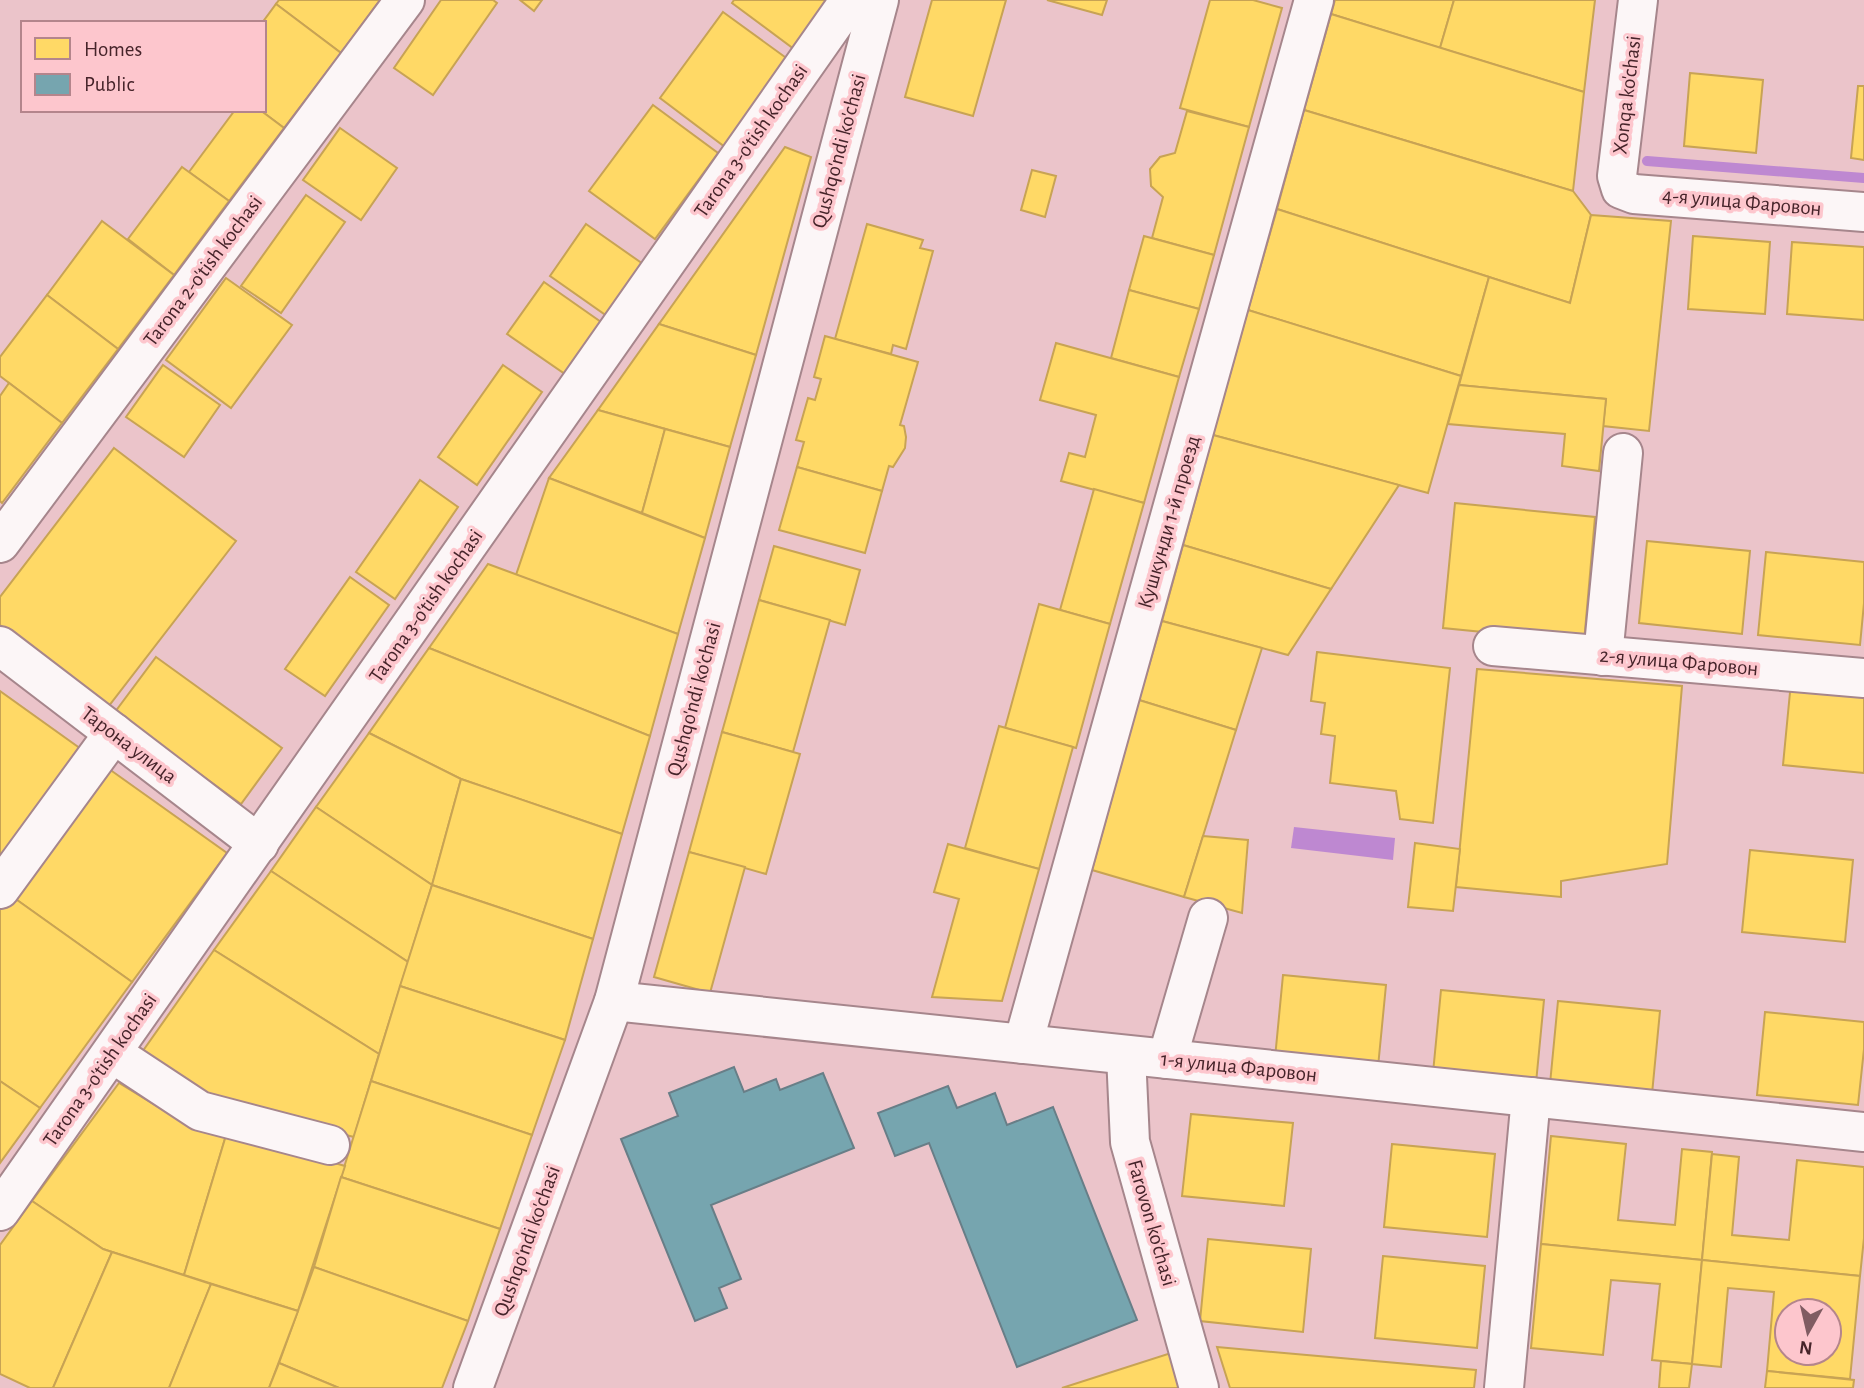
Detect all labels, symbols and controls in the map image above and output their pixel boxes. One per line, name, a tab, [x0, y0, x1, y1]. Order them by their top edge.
legend	[21, 21, 266, 112]
street label: Xonqa ko'chasi	[1609, 34, 1645, 156]
text: Homes	[84, 39, 142, 60]
street label: Tarona 3-o'tish kochasi	[690, 61, 812, 221]
street label: Qushqo'ndi ko'chasi	[808, 72, 870, 230]
text: Public	[84, 74, 134, 95]
street label: 4-я улица Фаровон	[1661, 185, 1823, 219]
street label: Tarona 2-o'tish kochasi	[140, 192, 266, 350]
street label: Кушкунди 1-й проезд	[1134, 433, 1204, 611]
street label: Tarona 3-o'tish kochasi	[365, 526, 487, 686]
street label: Qushqo'ndi ko'chasi	[663, 620, 725, 778]
street label: 2-я улица Фаровон	[1599, 645, 1759, 679]
street label: Тарона улица	[78, 703, 181, 788]
street label: Tarona 3-o'tish kochasi	[39, 990, 161, 1150]
street label: 1-я улица Фаровон	[1160, 1048, 1318, 1086]
street label: Farovon ko'chasi	[1124, 1157, 1180, 1289]
street label: Qushqo'ndi ko'chasi	[490, 1163, 564, 1319]
north arrow	[1773, 1297, 1843, 1367]
text: N	[1798, 1337, 1814, 1358]

